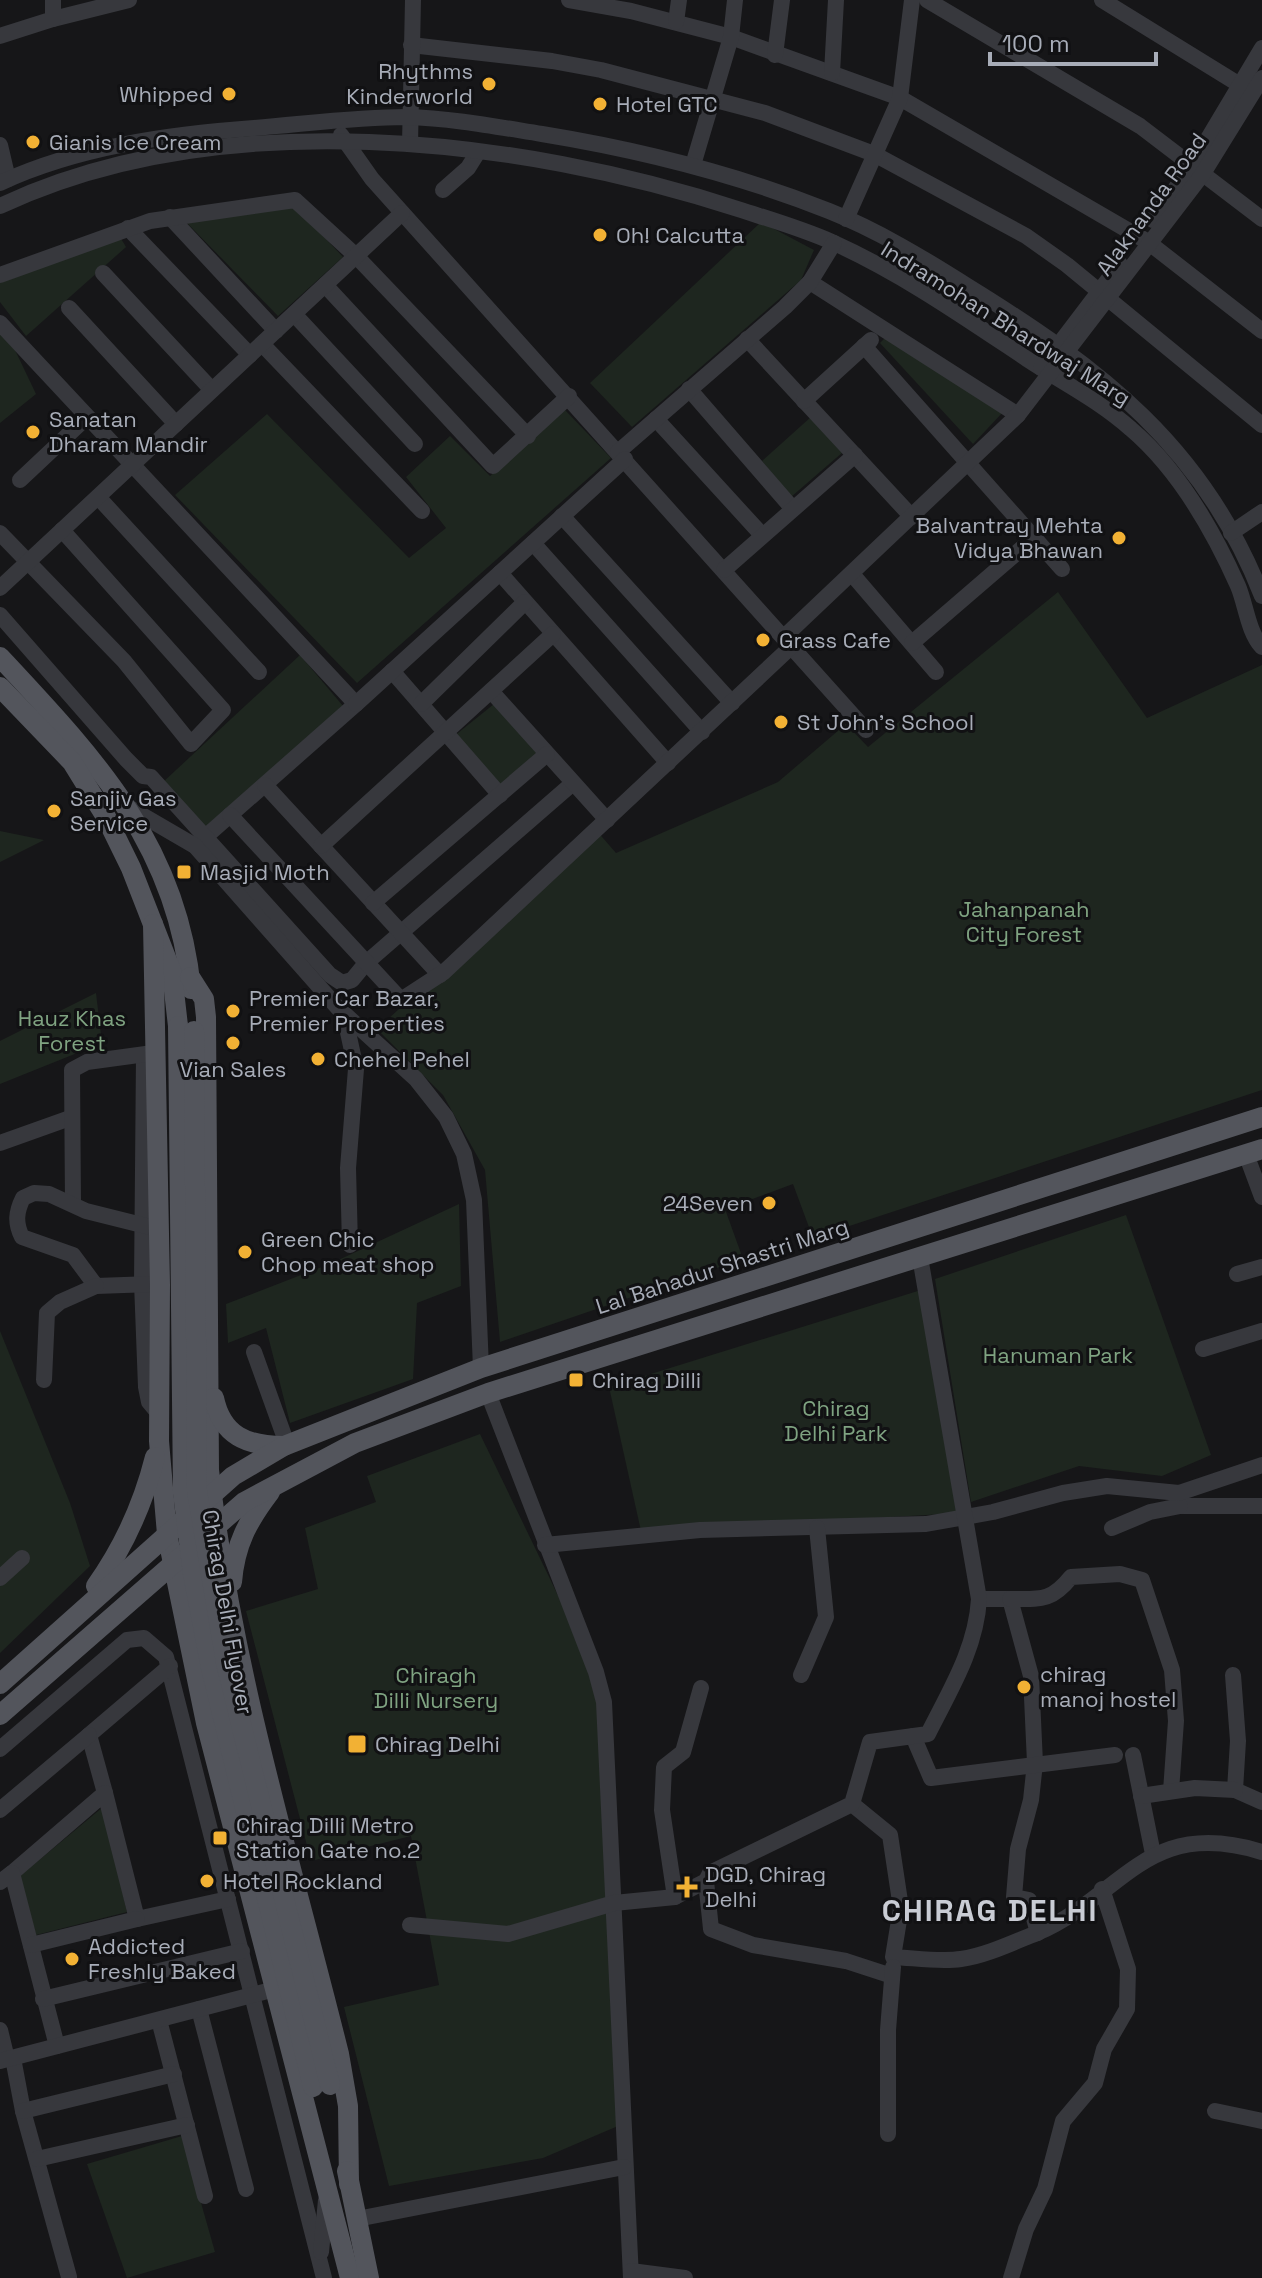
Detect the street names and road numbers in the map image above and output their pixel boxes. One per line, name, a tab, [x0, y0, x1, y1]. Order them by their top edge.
street label: Alaknanda Road	[1090, 127, 1212, 281]
street label: Indramohan Bhardwaj Marg	[876, 235, 1136, 411]
street label: Lal Bahadur Shastri Marg	[592, 1212, 852, 1320]
street label: Chirag Delhi Flyover	[196, 1508, 260, 1716]

